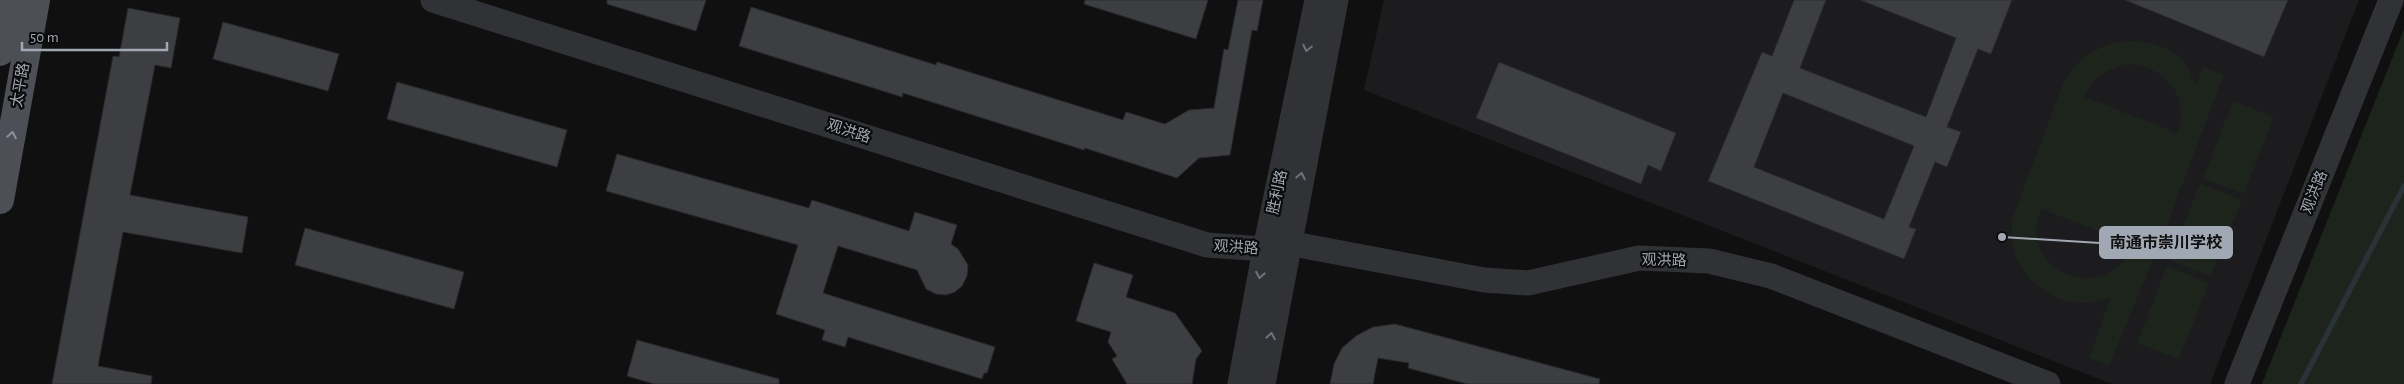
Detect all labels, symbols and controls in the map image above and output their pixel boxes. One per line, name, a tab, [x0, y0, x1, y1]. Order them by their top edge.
scale bar	[22, 20, 168, 52]
text: 50 m	[30, 30, 59, 45]
one-way arrow	[1302, 43, 1313, 52]
street label: 太平路	[8, 61, 32, 109]
street label: 观洪路	[825, 115, 873, 146]
one-way arrow	[6, 131, 16, 139]
street label: 胜利路	[1264, 168, 1290, 216]
street label: 观洪路	[2297, 168, 2330, 216]
one-way arrow	[1296, 172, 1306, 181]
callout: 南通市崇川学校	[2100, 227, 2232, 258]
text: 南通市崇川学校	[2110, 233, 2223, 251]
street label: 观洪路	[1213, 236, 1259, 257]
street label: 观洪路	[1641, 251, 1687, 268]
one-way arrow	[1256, 271, 1266, 280]
one-way arrow	[1266, 332, 1276, 340]

